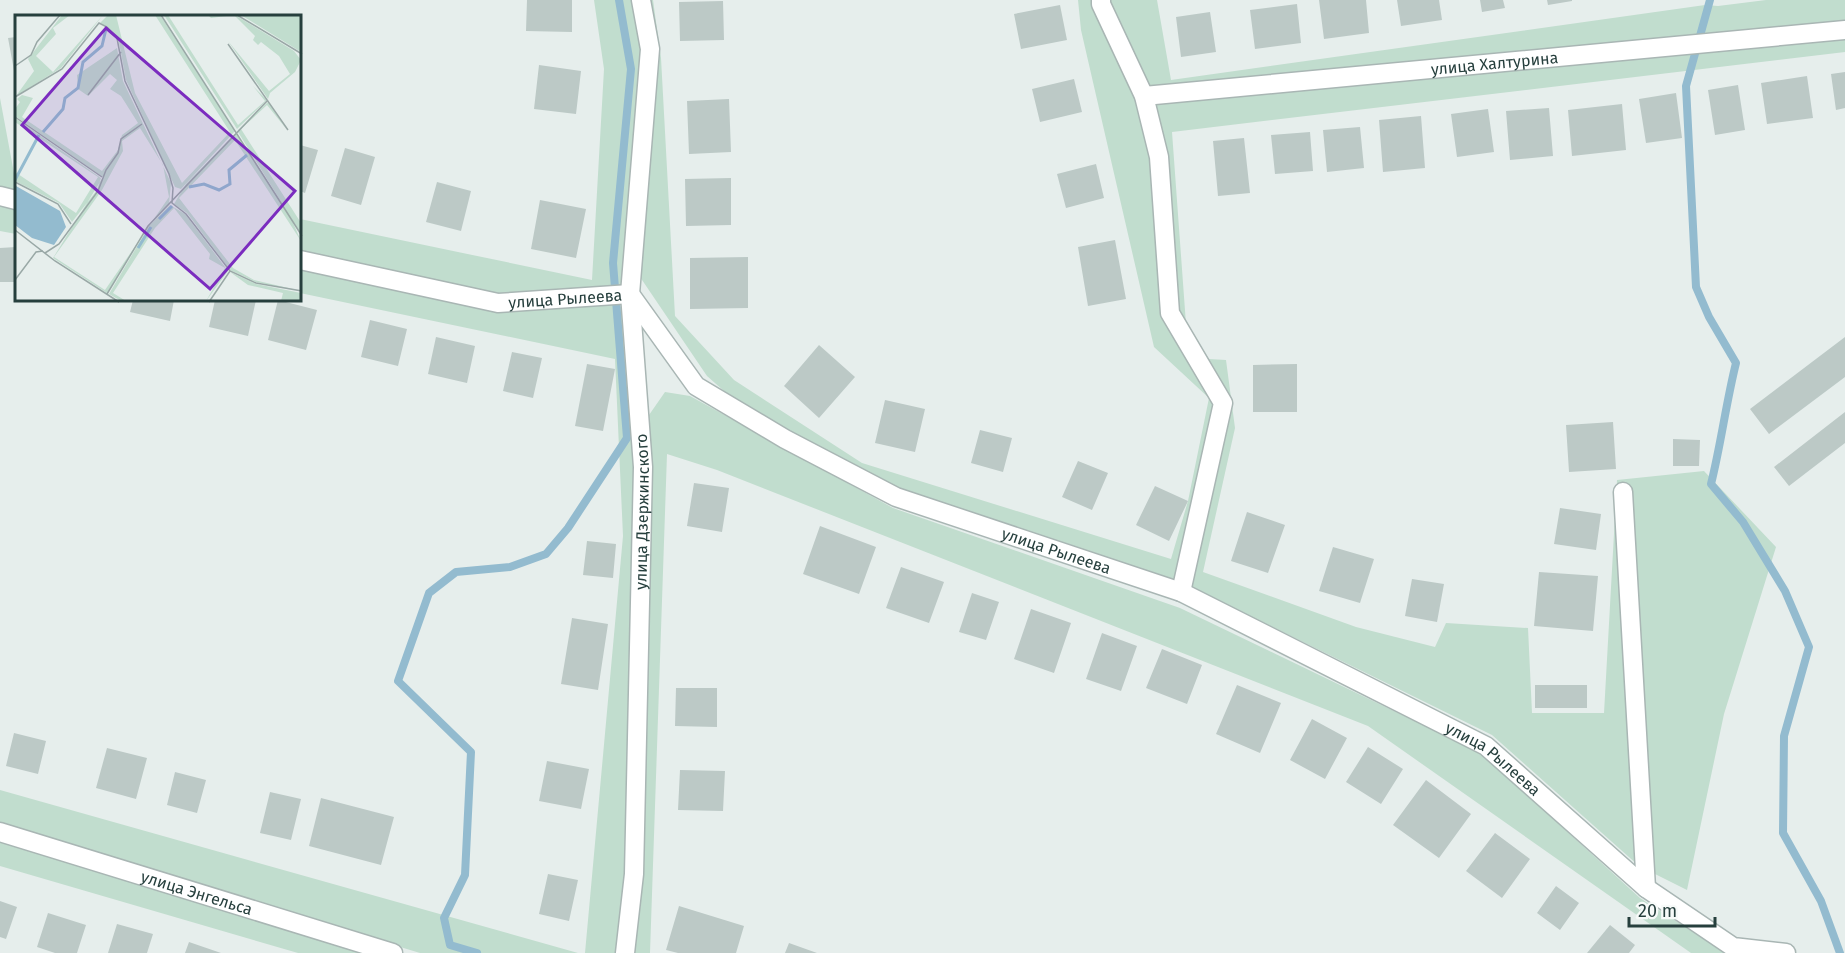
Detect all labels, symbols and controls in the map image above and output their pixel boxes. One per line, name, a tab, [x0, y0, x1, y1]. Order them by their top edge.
inset map	[15, 15, 302, 302]
street label: улица Халтурина	[1430, 48, 1559, 78]
street label: улица Рылеева	[508, 285, 623, 312]
street label: улица Дзержинского	[631, 433, 653, 590]
street label: улица Рылеева	[999, 523, 1113, 577]
street label: улица Рылеева	[1442, 718, 1545, 799]
street label: улица Энгельса	[139, 867, 255, 919]
scale bar	[1629, 890, 1714, 928]
text: 20 m	[1638, 900, 1677, 922]

